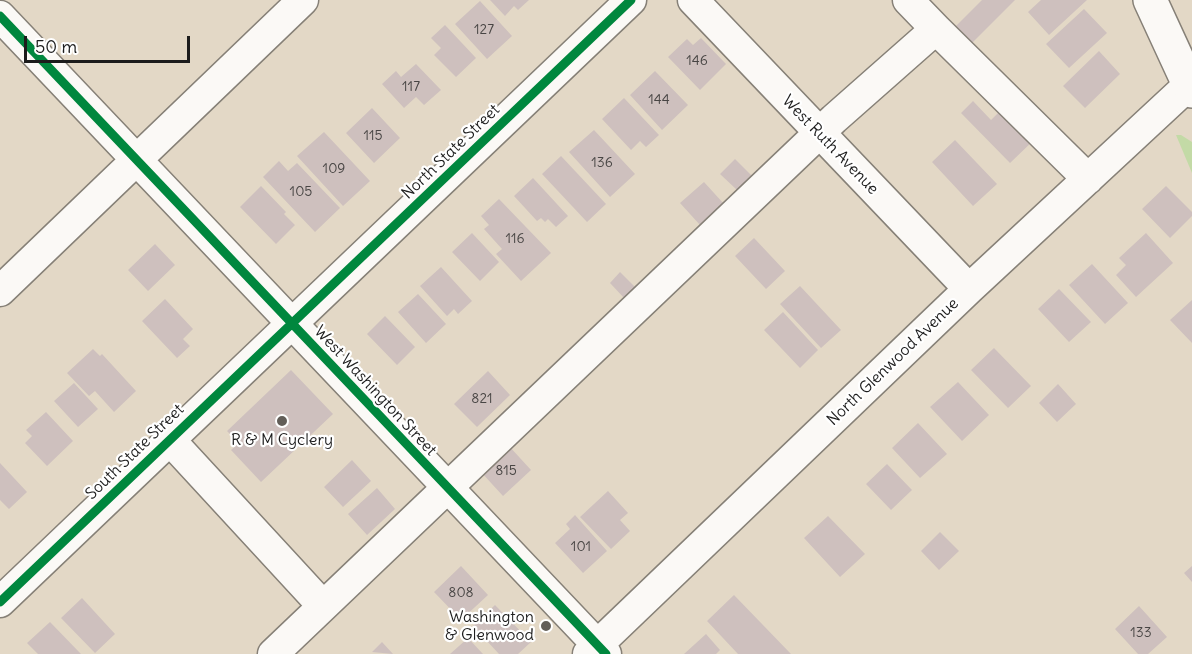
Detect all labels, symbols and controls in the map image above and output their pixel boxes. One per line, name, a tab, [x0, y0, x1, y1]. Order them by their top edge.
house number: 127	[474, 22, 494, 38]
scale bar	[27, 24, 194, 62]
text: 50 m	[35, 35, 77, 58]
house number: 146	[686, 53, 708, 69]
house number: 117	[402, 79, 420, 95]
street label: West Ruth Avenue	[778, 91, 882, 199]
house number: 144	[648, 92, 670, 108]
street label: North State Street	[398, 101, 504, 203]
house number: 115	[363, 128, 383, 144]
house number: 136	[591, 155, 613, 171]
house number: 109	[323, 161, 345, 177]
house number: 105	[290, 184, 312, 200]
house number: 116	[505, 231, 525, 247]
street label: North Glenwood Avenue	[823, 294, 963, 430]
street label: West Washington Street	[310, 322, 440, 460]
house number: 821	[471, 391, 493, 407]
street label: South State Street	[82, 400, 188, 504]
marker: R & M Cyclery	[275, 414, 289, 428]
place label: R & M Cyclery	[231, 430, 333, 450]
house number: 815	[495, 463, 517, 479]
house number: 101	[571, 539, 591, 555]
house number: 808	[448, 585, 474, 601]
place label: Washington & Glenwood	[445, 607, 534, 645]
marker: Washington & Glenwood	[539, 619, 553, 633]
house number: 133	[1130, 625, 1152, 641]

